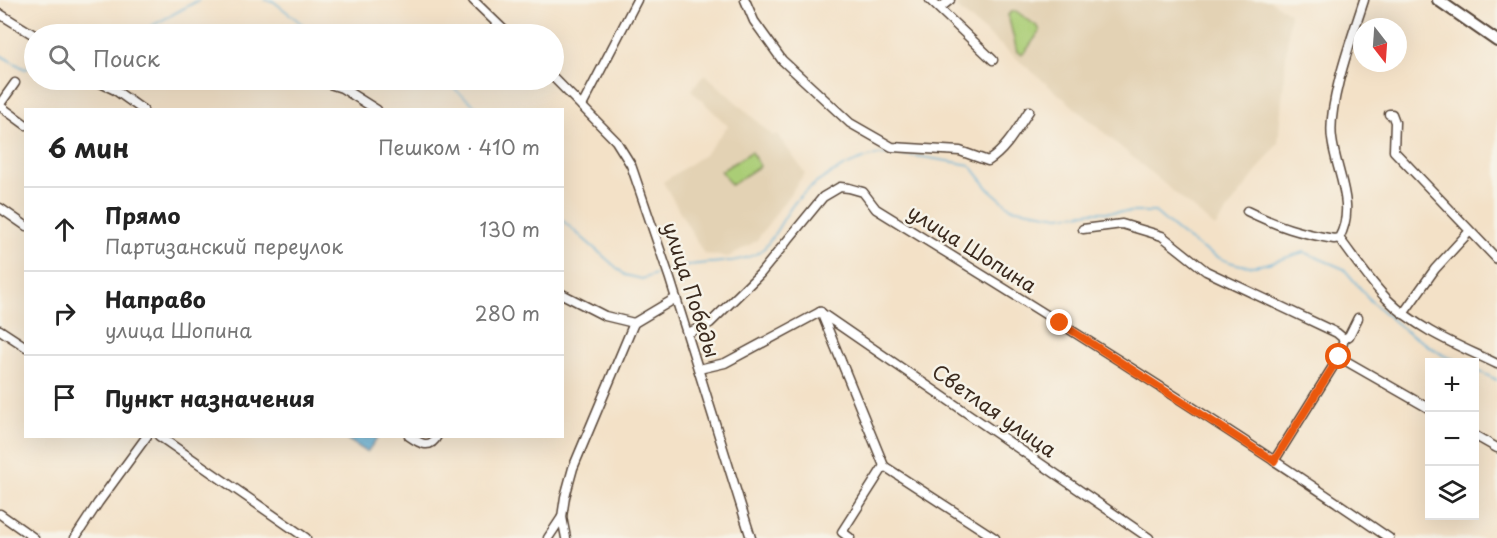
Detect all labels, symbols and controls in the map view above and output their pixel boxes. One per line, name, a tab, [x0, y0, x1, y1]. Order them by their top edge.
north arrow	[1353, 18, 1407, 72]
search box	[24, 24, 564, 90]
icon: search	[45, 41, 78, 74]
text: Поиск	[93, 41, 160, 74]
text: 6 мин	[48, 128, 129, 167]
text: Пешком · 410 m	[378, 132, 540, 162]
street label: улица Шопина	[902, 197, 1043, 300]
text: Прямо	[105, 198, 180, 231]
icon: ahead	[48, 213, 81, 246]
text: 130 m	[480, 214, 540, 244]
street label: улица Победы	[656, 218, 728, 361]
text: Партизанский переулок	[105, 231, 343, 261]
text: Направо	[105, 282, 206, 315]
icon: right	[48, 297, 81, 330]
text: 280 m	[475, 298, 540, 328]
route end	[1046, 309, 1072, 335]
text: улица Шопина	[105, 315, 252, 345]
route start	[1325, 343, 1351, 369]
street label: Светлая улица	[926, 356, 1063, 465]
map controls	[1425, 358, 1479, 520]
button: +	[1425, 358, 1479, 412]
icon: arrive	[48, 381, 81, 414]
text: Пункт назначения	[105, 381, 315, 414]
button: −	[1425, 412, 1479, 466]
button: layers	[1425, 466, 1479, 520]

